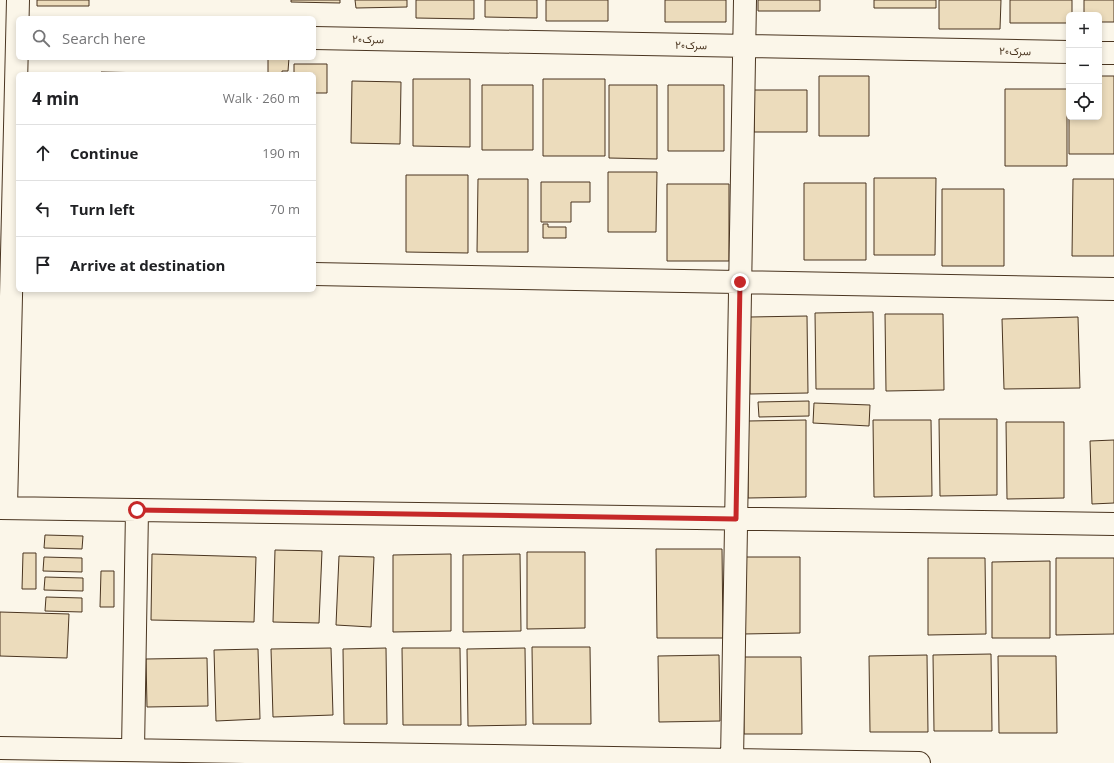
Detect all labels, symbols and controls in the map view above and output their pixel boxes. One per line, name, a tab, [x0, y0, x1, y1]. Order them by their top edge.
map controls	[1066, 12, 1102, 120]
button: +	[1066, 12, 1102, 48]
search box	[16, 16, 316, 60]
icon: search	[30, 27, 52, 49]
text: Search here	[62, 28, 146, 48]
street label: سرک۲۰	[352, 31, 384, 46]
street label: سرک۲۰	[675, 37, 707, 52]
street label: سرک۲۰	[999, 43, 1031, 58]
button: −	[1066, 48, 1102, 84]
button: locate	[1066, 84, 1102, 120]
text: 4 min	[32, 87, 79, 110]
text: Walk · 260 m	[223, 89, 300, 107]
icon: ahead	[32, 142, 54, 164]
text: Continue	[70, 143, 138, 163]
text: 190 m	[262, 144, 300, 162]
icon: left	[32, 198, 54, 220]
text: Turn left	[70, 199, 135, 219]
text: 70 m	[270, 200, 300, 218]
icon: arrive	[32, 254, 54, 276]
text: Arrive at destination	[70, 255, 225, 275]
route end	[731, 273, 749, 291]
route start	[128, 501, 146, 519]

